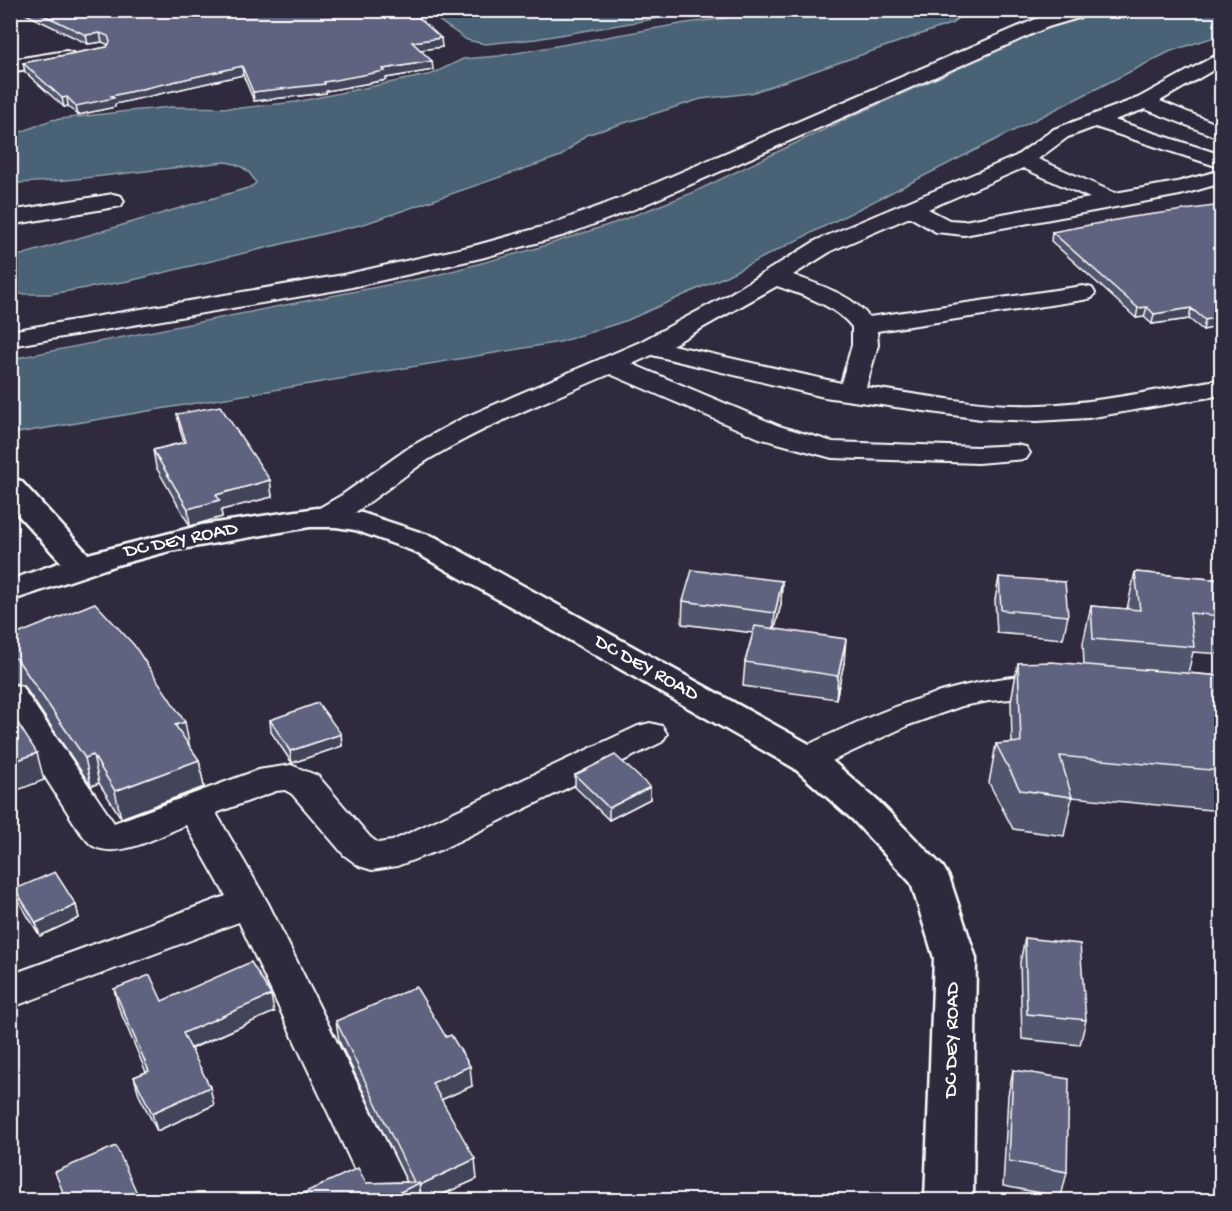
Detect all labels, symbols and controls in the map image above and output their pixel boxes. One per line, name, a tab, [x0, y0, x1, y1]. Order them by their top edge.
street label: DC DEY ROAD	[120, 518, 241, 565]
street label: DC DEY ROAD	[588, 630, 703, 708]
street label: DC DEY ROAD	[940, 981, 966, 1100]

